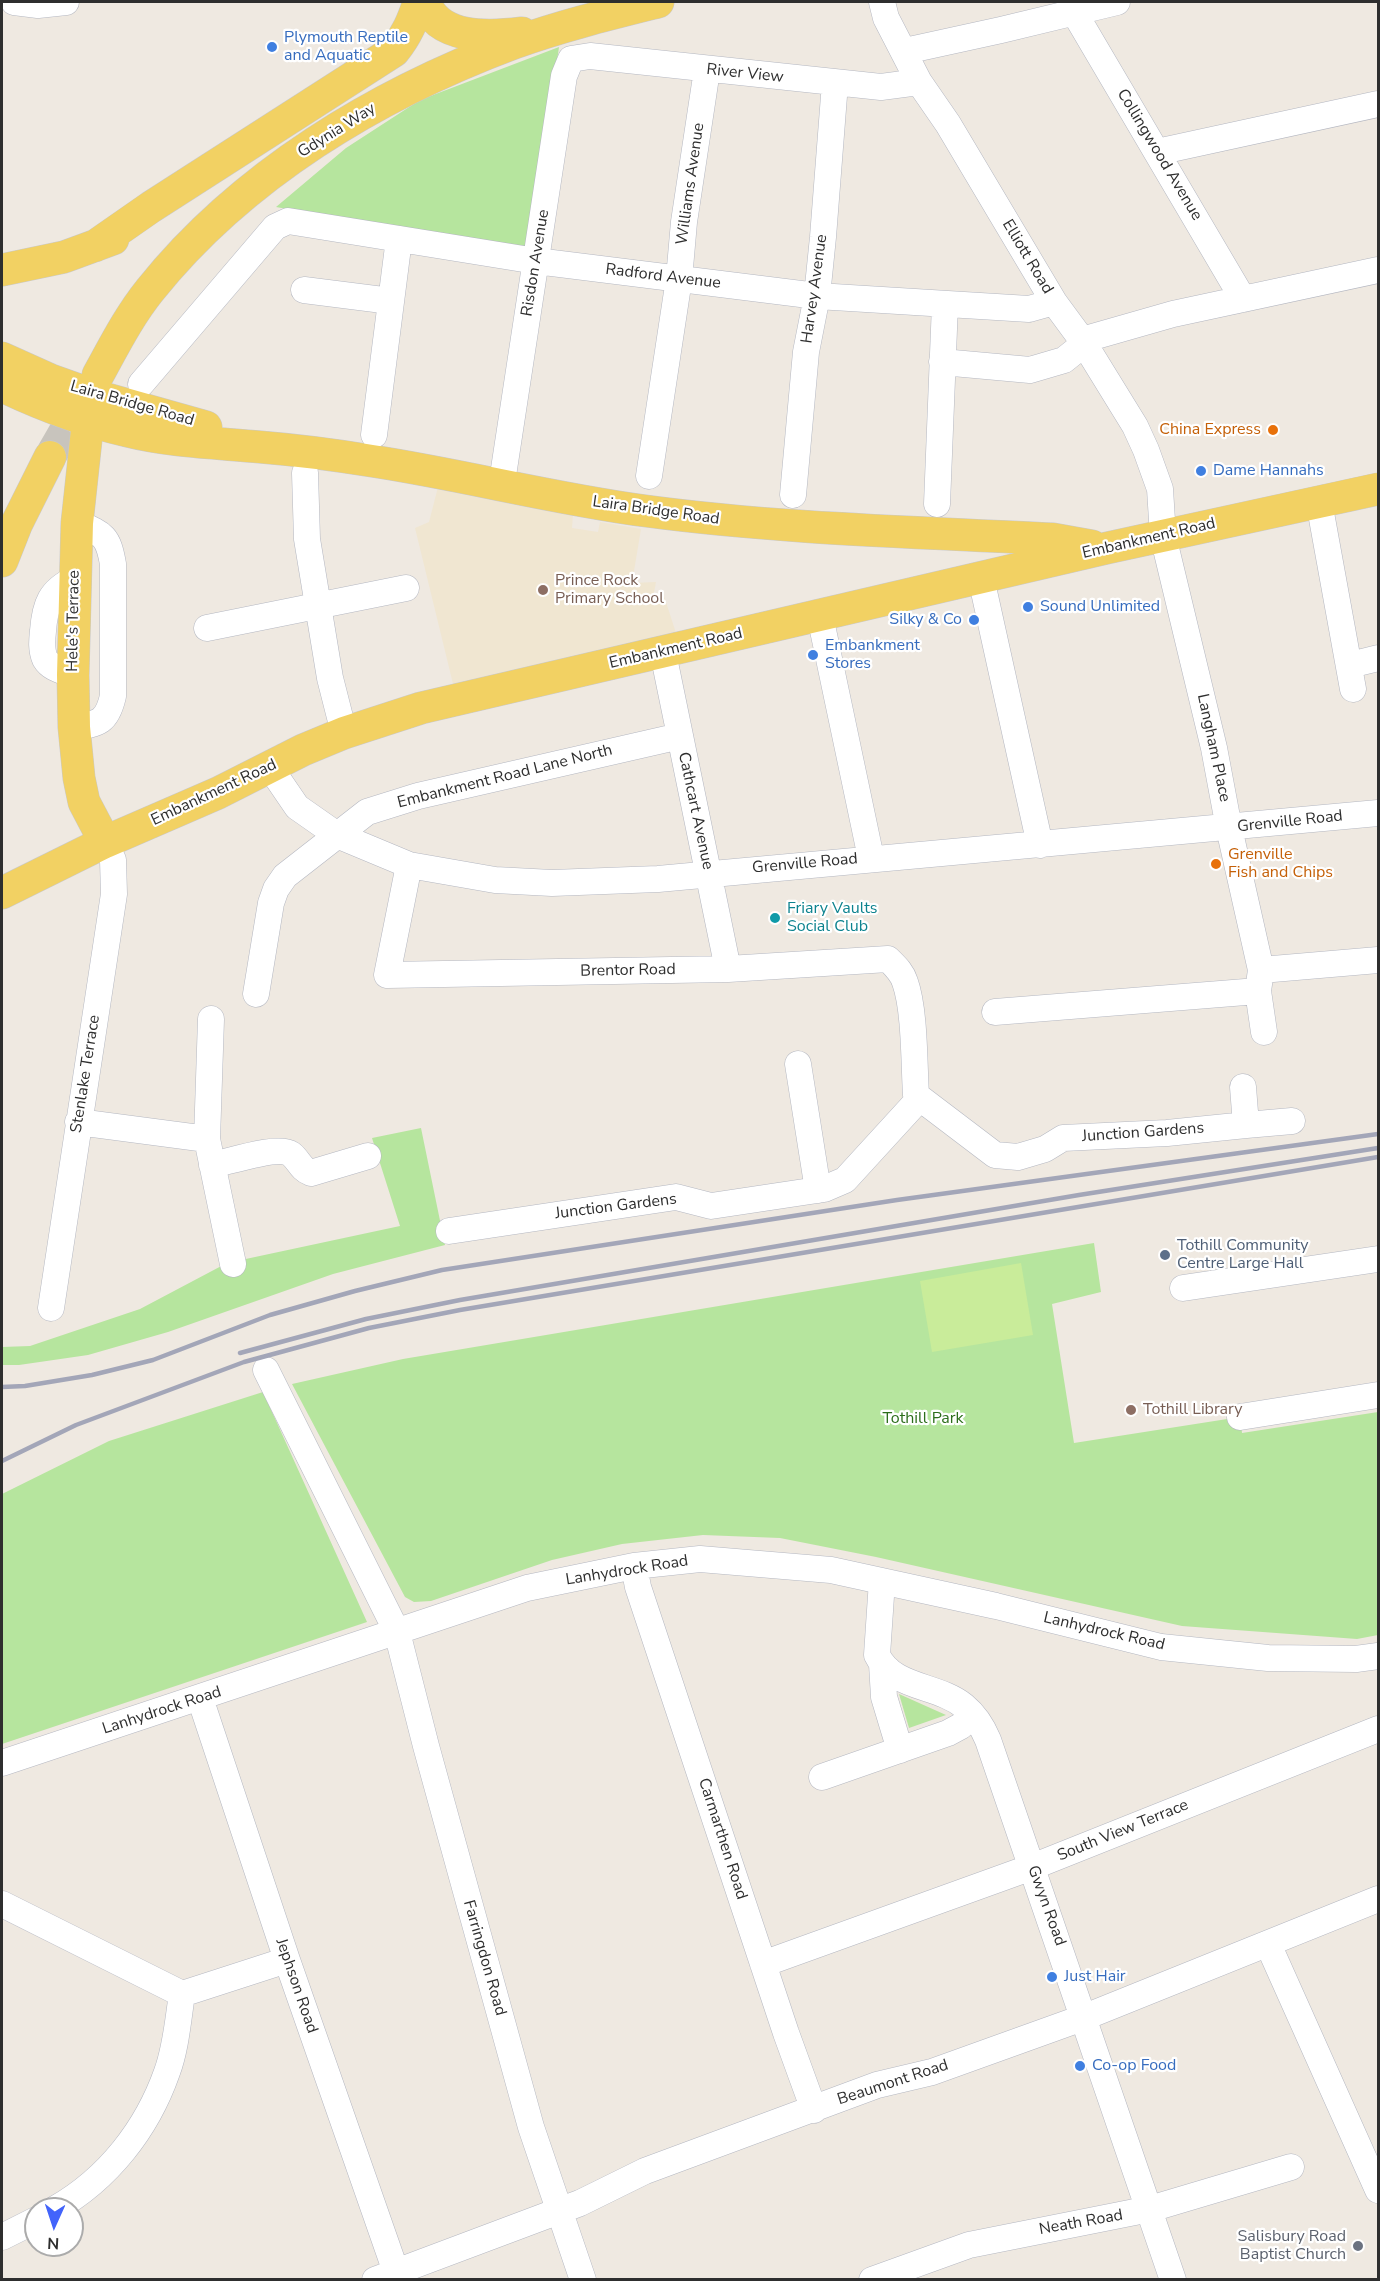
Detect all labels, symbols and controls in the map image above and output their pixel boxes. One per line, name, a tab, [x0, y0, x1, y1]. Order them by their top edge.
place label: Plymouth Reptile and Aquatic	[284, 28, 408, 66]
marker: Plymouth Reptile and Aquatic	[265, 40, 279, 54]
street label: River View	[705, 60, 785, 88]
street label: Collingwood Avenue	[1112, 86, 1206, 224]
street label: Gdynia Way	[295, 100, 379, 162]
street label: Williams Avenue	[673, 122, 709, 246]
street label: Risdon Avenue	[518, 208, 554, 318]
street label: Elliott Road	[997, 216, 1057, 298]
street label: Harvey Avenue	[798, 233, 832, 345]
street label: Radford Avenue	[604, 260, 722, 294]
street label: Laira Bridge Road	[68, 377, 196, 431]
place label: China Express	[1159, 420, 1261, 440]
marker: China Express	[1266, 423, 1280, 437]
place label: Dame Hannahs	[1213, 461, 1324, 481]
marker: Dame Hannahs	[1194, 464, 1208, 478]
street label: Laira Bridge Road	[591, 493, 721, 529]
street label: Embankment Road	[1081, 514, 1217, 564]
street label: Hele's Terrace	[64, 570, 84, 672]
place label: Prince Rock Primary School	[555, 571, 664, 609]
marker: Prince Rock Primary School	[536, 583, 550, 597]
place label: Sound Unlimited	[1040, 597, 1160, 617]
marker: Sound Unlimited	[1021, 600, 1035, 614]
place label: Silky & Co	[889, 610, 962, 630]
marker: Silky & Co	[967, 613, 981, 627]
street label: Embankment Road	[608, 624, 744, 674]
place label: Embankment Stores	[825, 636, 920, 674]
marker: Embankment Stores	[806, 648, 820, 662]
street label: Langham Place	[1192, 692, 1234, 804]
street label: Embankment Road Lane North	[396, 741, 614, 813]
street label: Cathcart Avenue	[673, 750, 717, 872]
street label: Embankment Road	[148, 756, 280, 830]
street label: Grenville Road	[1236, 807, 1344, 837]
place label: Grenville Fish and Chips	[1228, 845, 1333, 883]
street label: Grenville Road	[751, 850, 859, 878]
marker: Grenville Fish and Chips	[1209, 857, 1223, 871]
place label: Friary Vaults Social Club	[787, 899, 878, 937]
marker: Friary Vaults Social Club	[768, 911, 782, 925]
street label: Brentor Road	[580, 961, 676, 981]
street label: Stenlake Terrace	[67, 1014, 105, 1134]
street label: Junction Gardens	[1081, 1119, 1205, 1147]
street label: Junction Gardens	[554, 1190, 678, 1224]
place label: Tothill Community Centre Large Hall	[1177, 1236, 1308, 1274]
marker: Tothill Community Centre Large Hall	[1158, 1248, 1172, 1262]
place label: Tothill Library	[1143, 1400, 1242, 1420]
marker: Tothill Library	[1124, 1403, 1138, 1417]
park label: Tothill Park	[882, 1409, 964, 1429]
street label: Lanhydrock Road	[564, 1552, 690, 1590]
street label: Lanhydrock Road	[1041, 1609, 1167, 1655]
street label: Lanhydrock Road	[100, 1683, 224, 1739]
street label: Carmarthen Road	[693, 1776, 751, 1902]
street label: South View Terrace	[1055, 1796, 1191, 1866]
street label: Gwyn Road	[1023, 1863, 1069, 1949]
street label: Farringdon Road	[458, 1898, 510, 2018]
street label: Jephson Road	[271, 1936, 321, 2036]
place label: Just Hair	[1064, 1967, 1126, 1987]
marker: Just Hair	[1045, 1970, 1059, 1984]
street label: Beaumont Road	[835, 2056, 951, 2110]
place label: Co-op Food	[1092, 2056, 1176, 2076]
marker: Co-op Food	[1073, 2059, 1087, 2073]
north arrow	[24, 2197, 84, 2257]
street label: Neath Road	[1038, 2206, 1124, 2240]
place label: Salisbury Road Baptist Church	[1237, 2227, 1346, 2265]
text: N	[47, 2232, 60, 2254]
marker: Salisbury Road Baptist Church	[1351, 2239, 1365, 2253]

